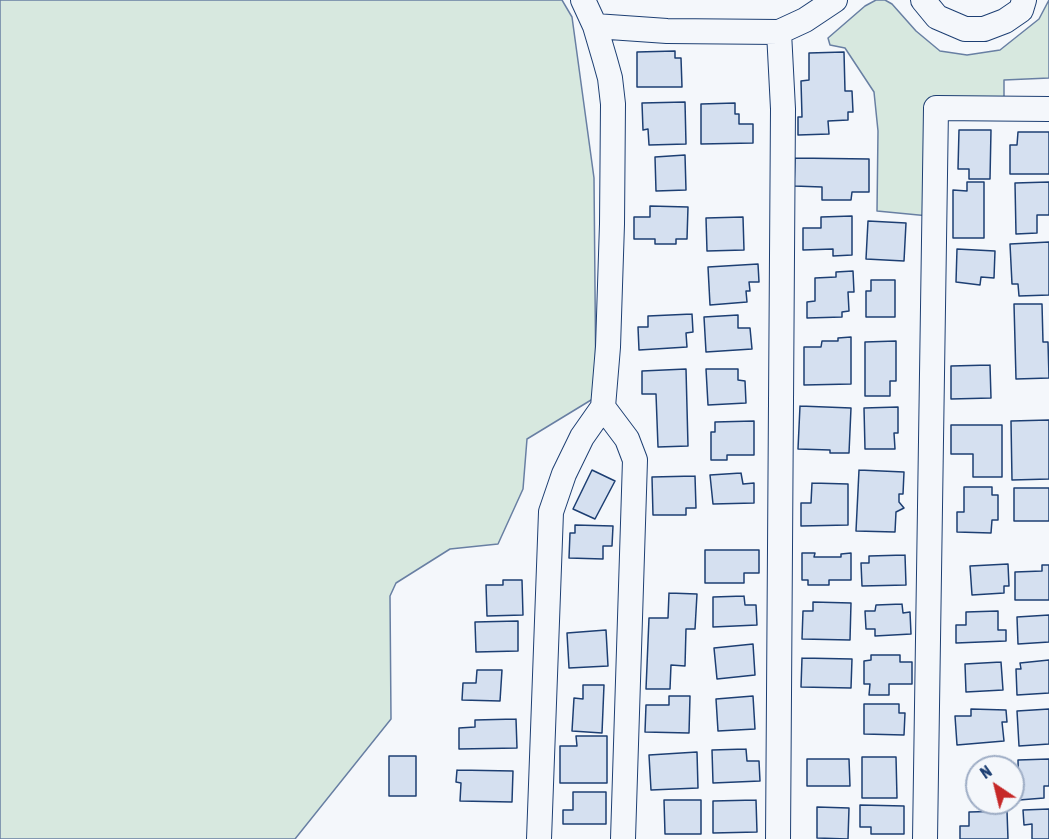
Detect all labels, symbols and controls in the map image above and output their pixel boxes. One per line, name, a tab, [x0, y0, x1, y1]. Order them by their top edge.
north arrow	[965, 755, 1025, 815]
text: N	[977, 762, 995, 782]

